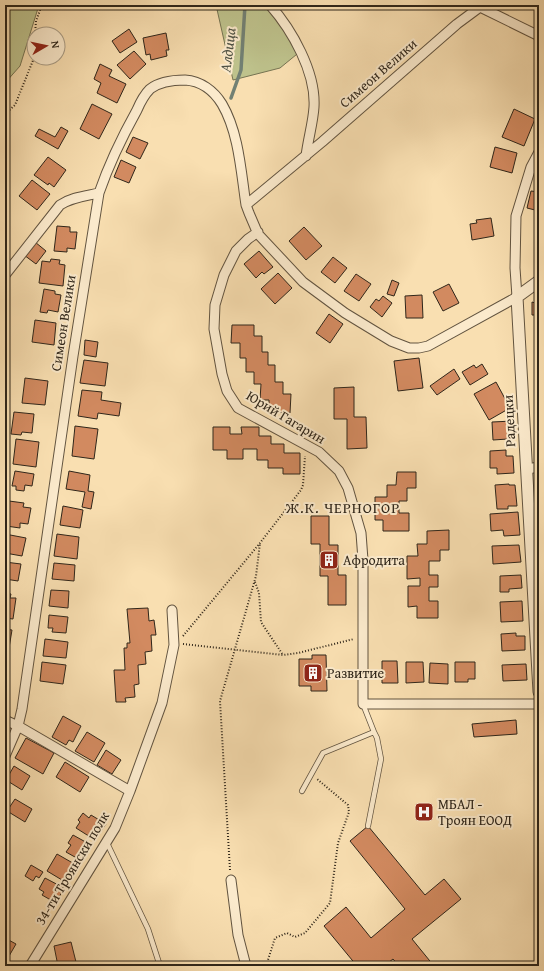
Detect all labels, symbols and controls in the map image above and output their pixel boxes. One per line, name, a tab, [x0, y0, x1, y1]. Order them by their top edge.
north arrow	[26, 26, 66, 66]
water label: Алдица	[214, 26, 241, 74]
street label: Симеон Велики	[335, 34, 421, 112]
text: N	[47, 40, 64, 50]
street label: Симеон Велики	[46, 274, 80, 372]
street label: Юрий Гагарин	[243, 385, 329, 449]
street label: Радецки	[498, 395, 520, 447]
district label: Ж.К. ЧЕРНОГОР	[285, 497, 400, 518]
building icon: Афродита	[318, 549, 340, 571]
place label: Афродита	[343, 550, 405, 570]
building icon: Развитие	[302, 662, 324, 684]
place label: Развитие	[327, 663, 385, 683]
place label: МБАЛ - Троян ЕООД	[438, 794, 512, 830]
hospital icon: МБАЛ - Троян ЕООД	[413, 801, 435, 823]
street label: 34-ти Троянски полк	[30, 807, 114, 929]

